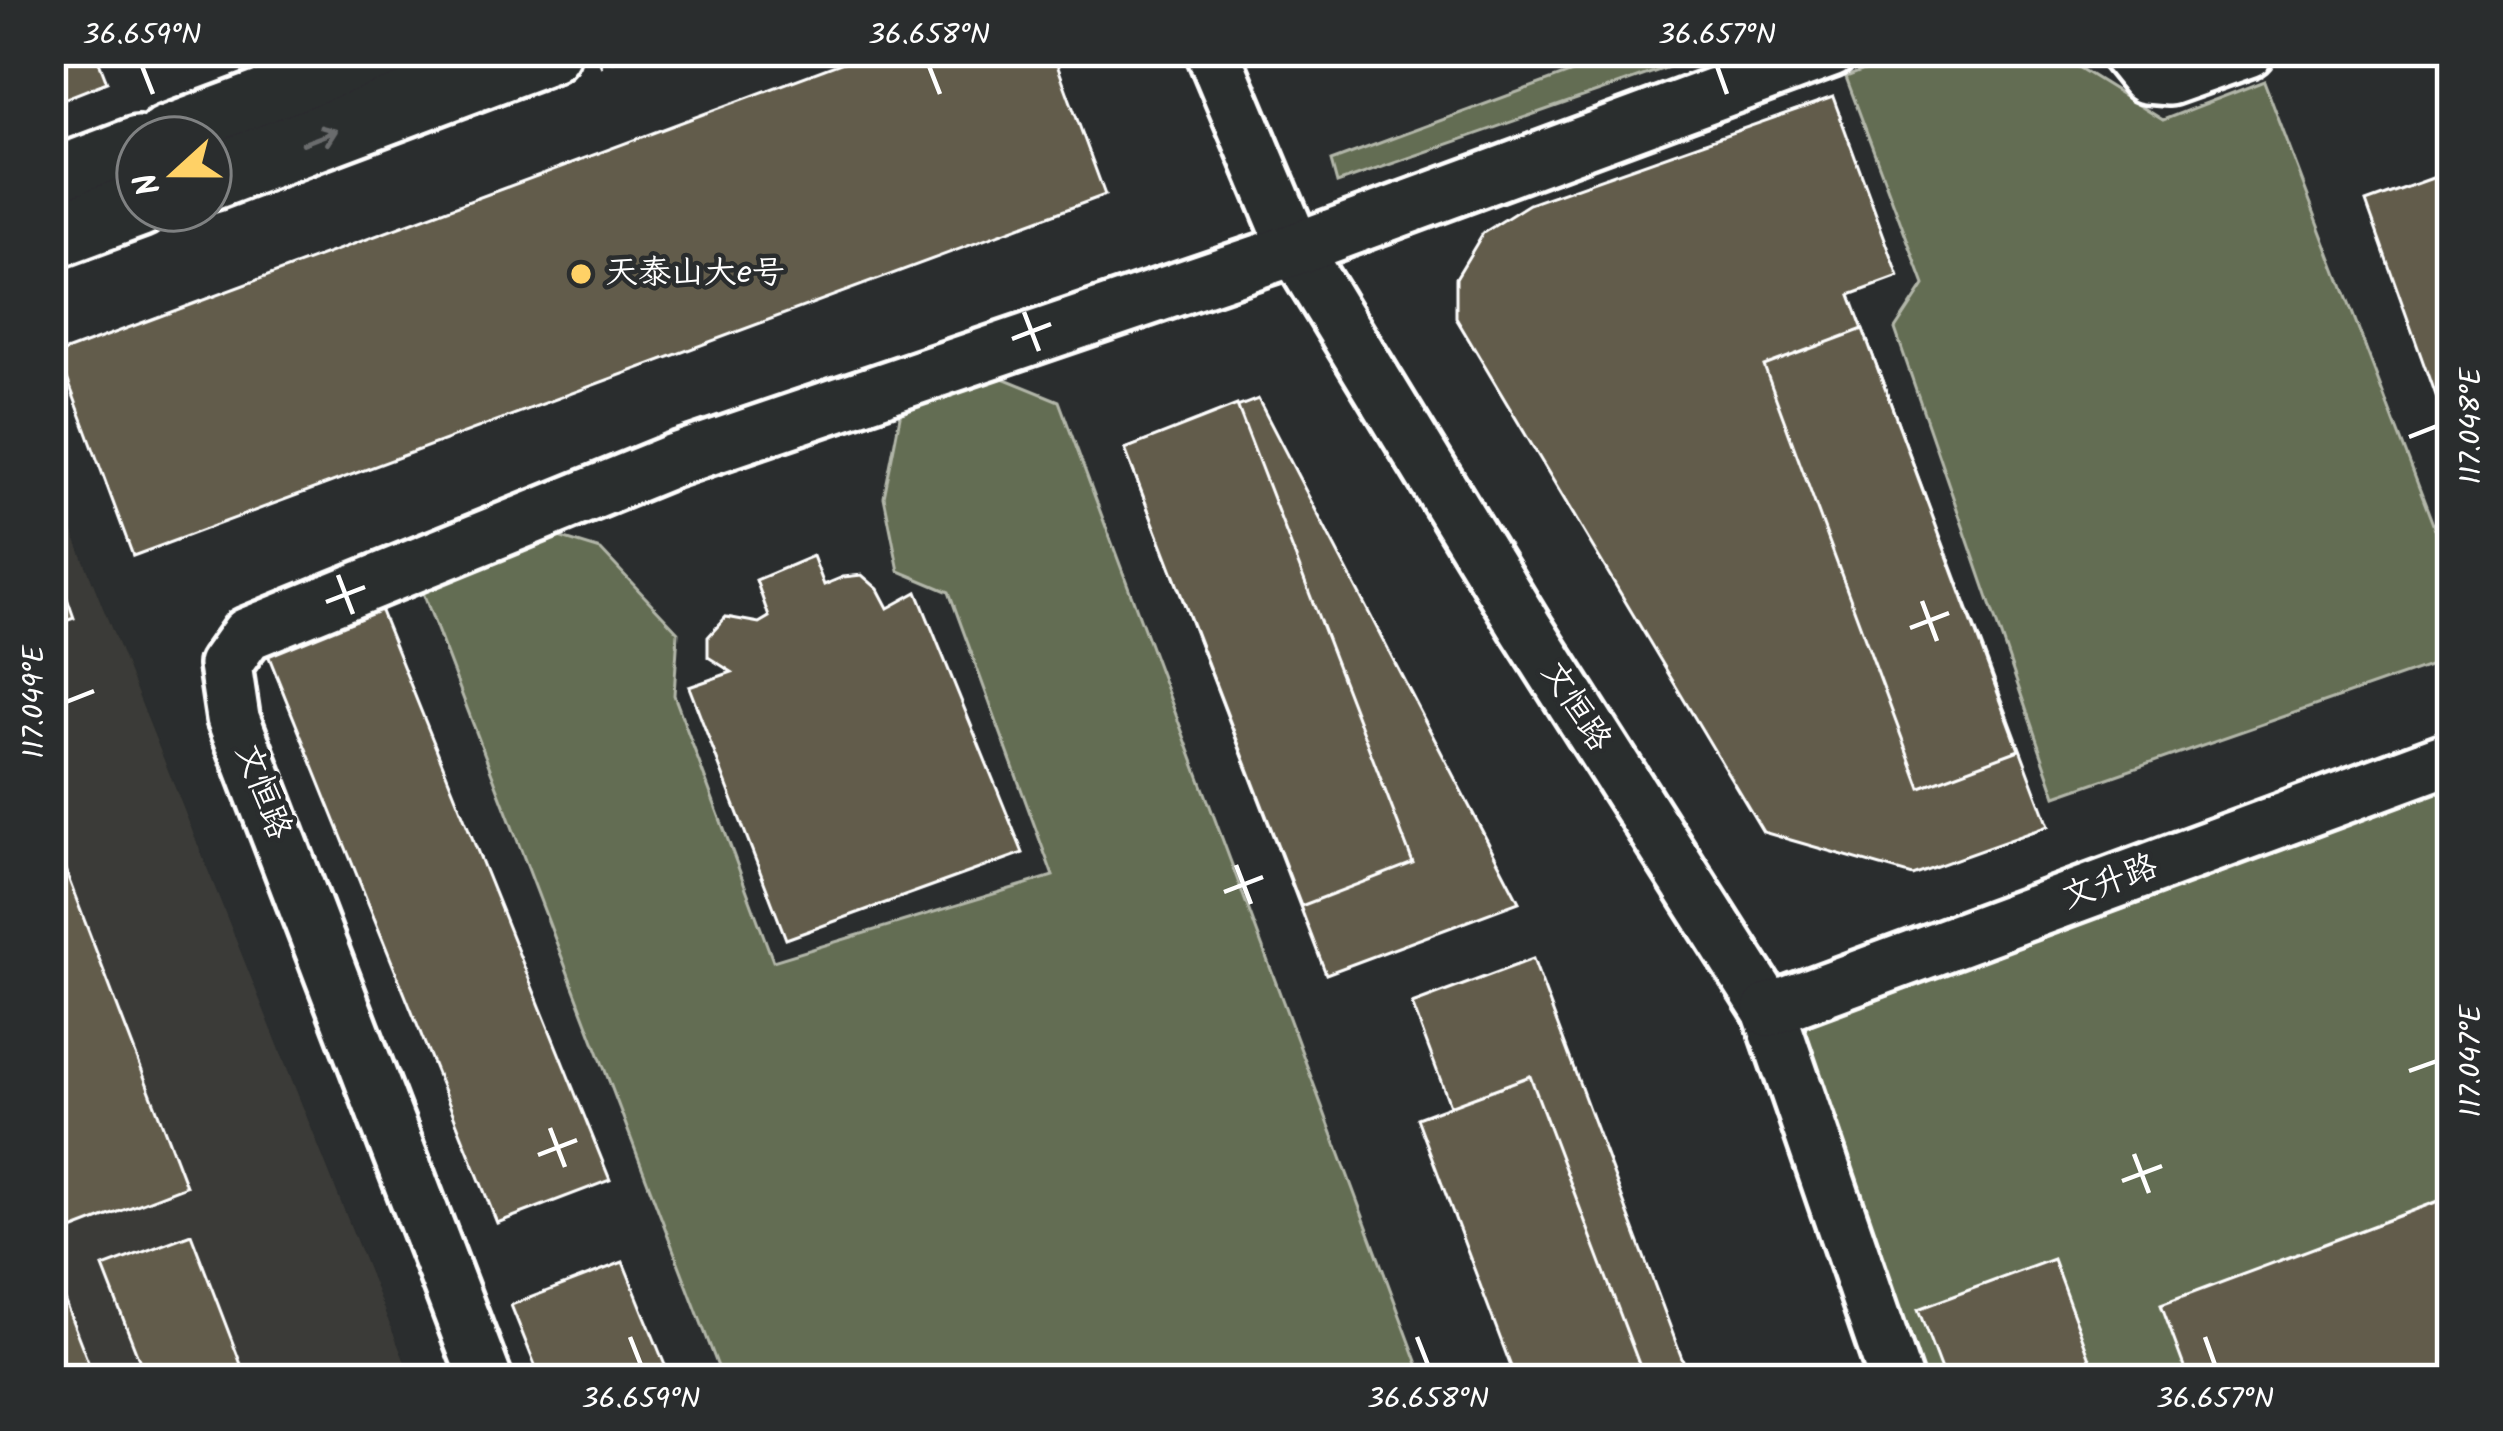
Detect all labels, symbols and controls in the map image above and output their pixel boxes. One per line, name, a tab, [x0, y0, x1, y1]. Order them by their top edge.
text: 36.659°N	[83, 12, 201, 60]
text: 36.658°N	[868, 12, 990, 60]
text: 36.657°N	[1658, 12, 1776, 60]
north arrow	[114, 114, 234, 234]
one-way arrow	[300, 124, 337, 146]
text: N	[121, 164, 178, 203]
place label: 天泰山大e号	[605, 248, 785, 301]
marker: 天泰山大e号	[568, 261, 594, 287]
text: 117.048°E	[2448, 366, 2496, 485]
text: 117.049°E	[11, 644, 59, 759]
street label: 文恒路	[1526, 651, 1624, 763]
street label: 文恒路	[220, 736, 304, 848]
street label: 文升路	[2054, 841, 2166, 925]
text: 117.047°E	[2448, 1003, 2496, 1117]
text: 36.659°N	[582, 1376, 700, 1424]
text: 36.658°N	[1367, 1376, 1489, 1424]
text: 36.657°N	[2156, 1376, 2274, 1424]

